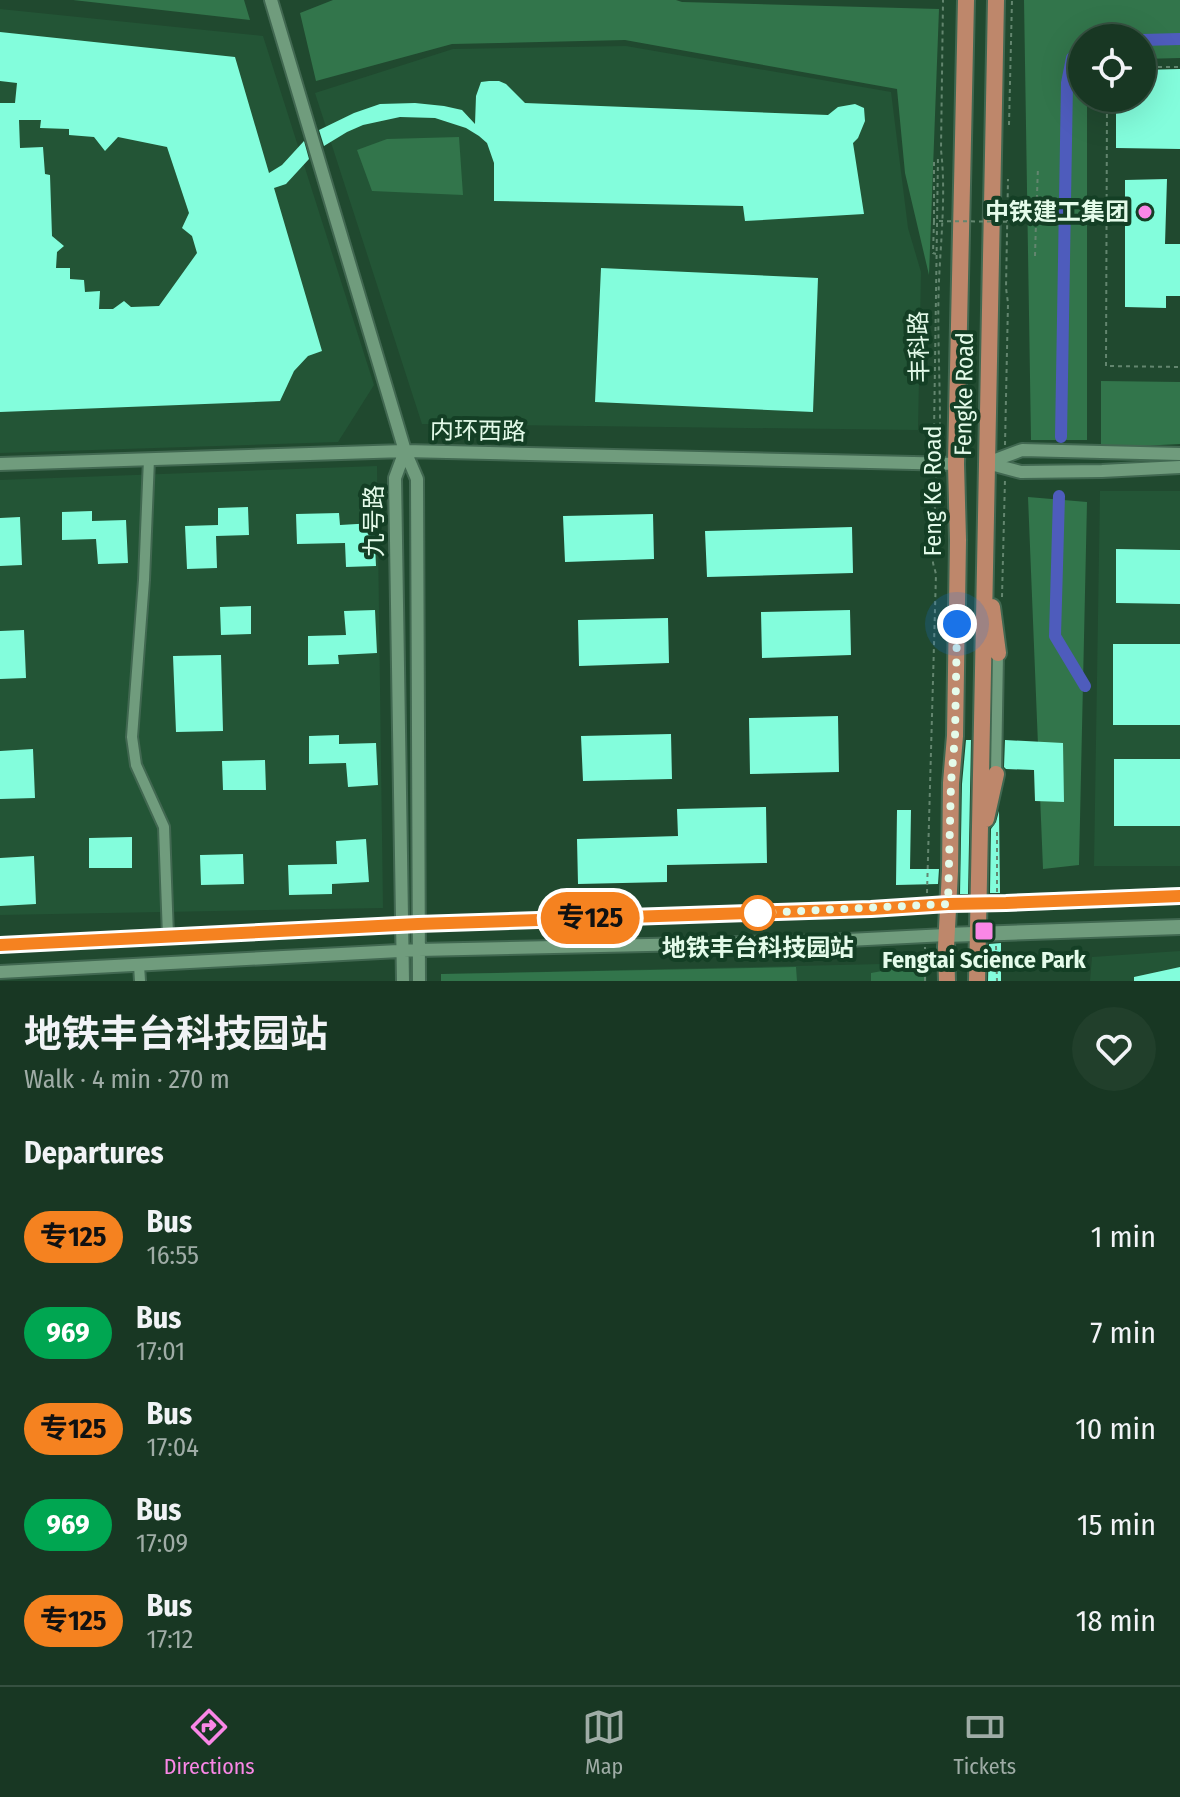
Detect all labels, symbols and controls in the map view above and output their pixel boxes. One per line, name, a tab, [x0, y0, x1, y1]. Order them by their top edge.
map controls	[1068, 24, 1156, 112]
button: locate	[1068, 24, 1156, 112]
place label: 中铁建工集团	[985, 198, 1129, 226]
marker: 中铁建工集团	[1136, 203, 1154, 221]
street label: 丰科路	[904, 311, 934, 383]
street label: Fengke Road	[949, 332, 979, 456]
street label: 内环西路	[430, 416, 526, 446]
street label: Feng Ke Road	[919, 426, 947, 556]
street label: 九号路	[360, 485, 388, 557]
your location	[937, 604, 977, 644]
line badge: 专125	[534, 892, 646, 944]
marker: 地铁丰台科技园站	[741, 896, 775, 930]
text: 专125	[557, 901, 623, 934]
marker: Fengtai Science Park	[973, 920, 995, 942]
place label: 地铁丰台科技园站	[662, 934, 854, 962]
place label: Fengtai Science Park	[882, 946, 1087, 974]
button: heart	[1072, 1007, 1156, 1091]
text: 地铁丰台科技园站	[24, 1011, 328, 1057]
text: Walk · 4 min · 270 m	[24, 1064, 230, 1095]
text: Departures	[24, 1135, 164, 1171]
text: Bus	[147, 1204, 192, 1240]
text: 1 min	[1091, 1219, 1156, 1255]
text: 专125	[40, 1220, 107, 1253]
text: 16:55	[147, 1240, 199, 1271]
text: Bus	[136, 1300, 181, 1336]
text: 7 min	[1090, 1315, 1156, 1351]
text: 969	[46, 1316, 90, 1349]
text: 17:01	[136, 1336, 185, 1367]
text: Bus	[147, 1396, 192, 1432]
text: 10 min	[1075, 1411, 1156, 1447]
text: 专125	[40, 1412, 107, 1445]
text: 17:04	[147, 1432, 199, 1463]
text: Bus	[136, 1492, 181, 1528]
text: 15 min	[1077, 1507, 1156, 1543]
text: 969	[46, 1508, 90, 1541]
text: 17:09	[136, 1528, 188, 1559]
text: Bus	[147, 1588, 192, 1624]
text: 18 min	[1076, 1603, 1156, 1639]
text: 专125	[40, 1604, 107, 1637]
text: 17:12	[147, 1624, 193, 1655]
tab: Directions	[164, 1705, 255, 1780]
tab: Map	[582, 1705, 626, 1780]
tab: Tickets	[954, 1705, 1016, 1780]

